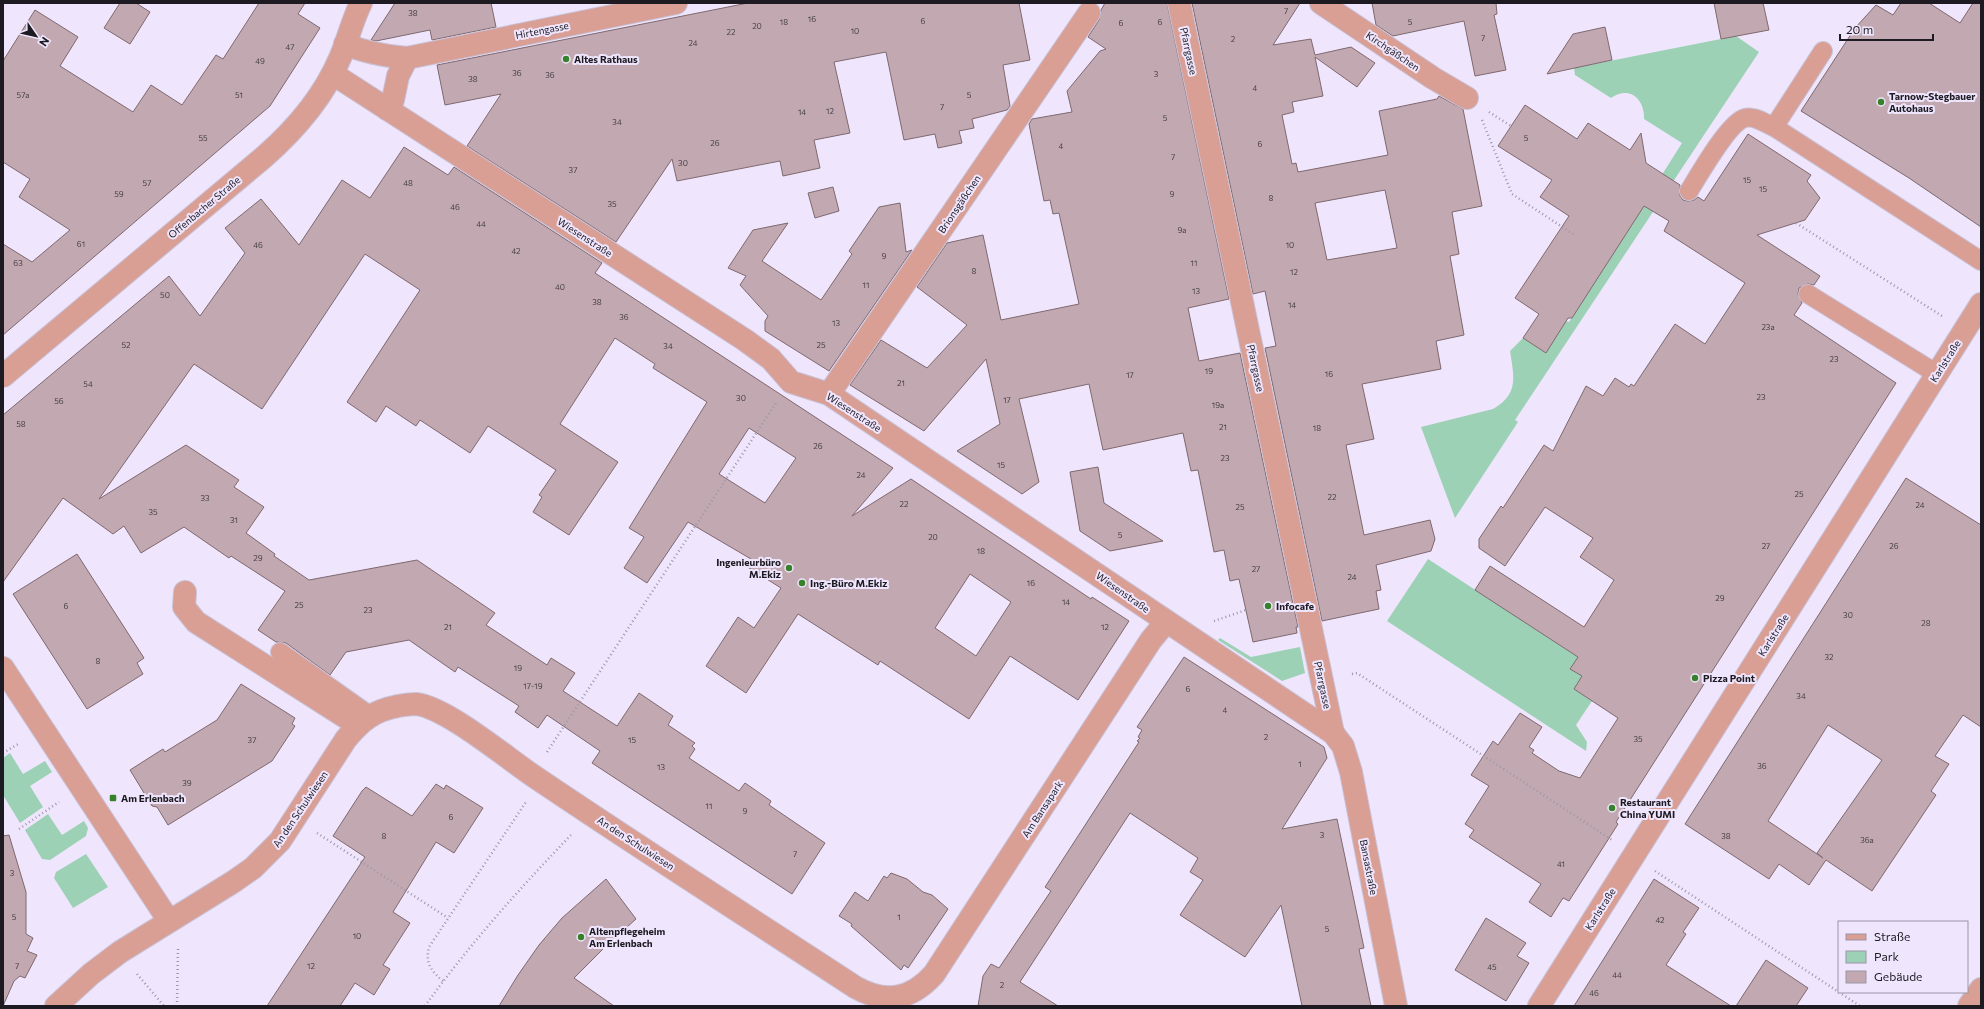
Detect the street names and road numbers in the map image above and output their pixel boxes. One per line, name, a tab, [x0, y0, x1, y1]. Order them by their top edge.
street label: Hirtengasse	[514, 19, 570, 41]
street label: Pfarrgasse	[1178, 26, 1200, 76]
street label: Kirchgäßchen	[1364, 29, 1422, 73]
street label: Offenbacher Straße	[166, 173, 242, 241]
street label: Brionsgäßchen	[935, 173, 983, 235]
street label: Wiesenstraße	[555, 215, 615, 259]
street label: Karlstraße	[1927, 338, 1963, 384]
street label: Pfarrgasse	[1245, 343, 1267, 393]
street label: Wiesenstraße	[824, 390, 884, 434]
street label: Wiesenstraße	[1094, 569, 1152, 615]
street label: Karlstraße	[1755, 612, 1791, 658]
street label: Pfarrgasse	[1312, 660, 1334, 710]
street label: An den Schulwiesen	[270, 769, 330, 849]
street label: Am Bansapark	[1019, 778, 1065, 840]
street label: An den Schulwiesen	[595, 814, 677, 872]
street label: Bansastraße	[1358, 838, 1380, 896]
street label: Karlstraße	[1582, 886, 1618, 932]

